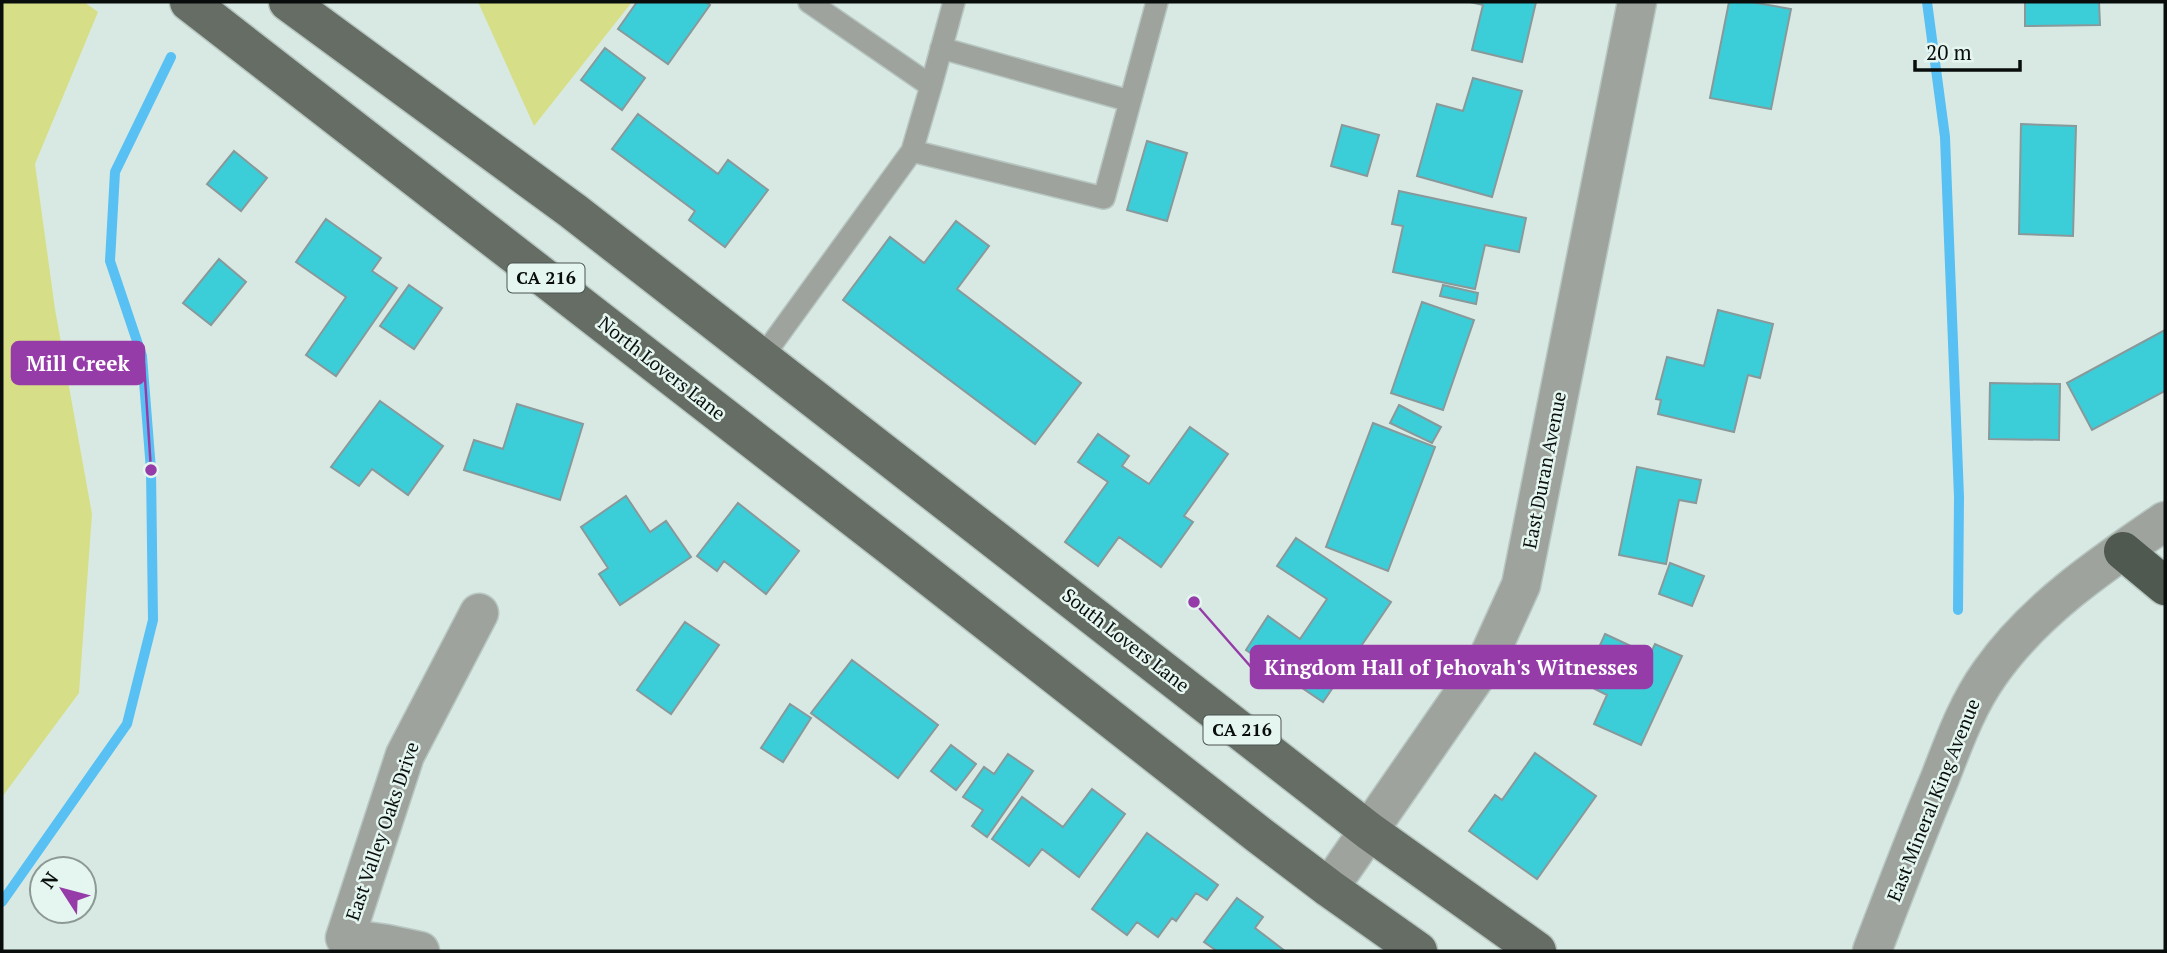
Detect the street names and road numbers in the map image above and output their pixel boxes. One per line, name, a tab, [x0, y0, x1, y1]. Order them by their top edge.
road number: CA 216	[508, 264, 584, 292]
street label: North Lovers Lane	[594, 310, 731, 425]
street label: East Duran Avenue	[1516, 389, 1571, 551]
street label: South Lovers Lane	[1058, 582, 1195, 697]
street label: East Mineral King Avenue	[1880, 695, 1985, 905]
road number: CA 216	[1204, 716, 1280, 744]
street label: East Valley Oaks Drive	[339, 738, 424, 924]

